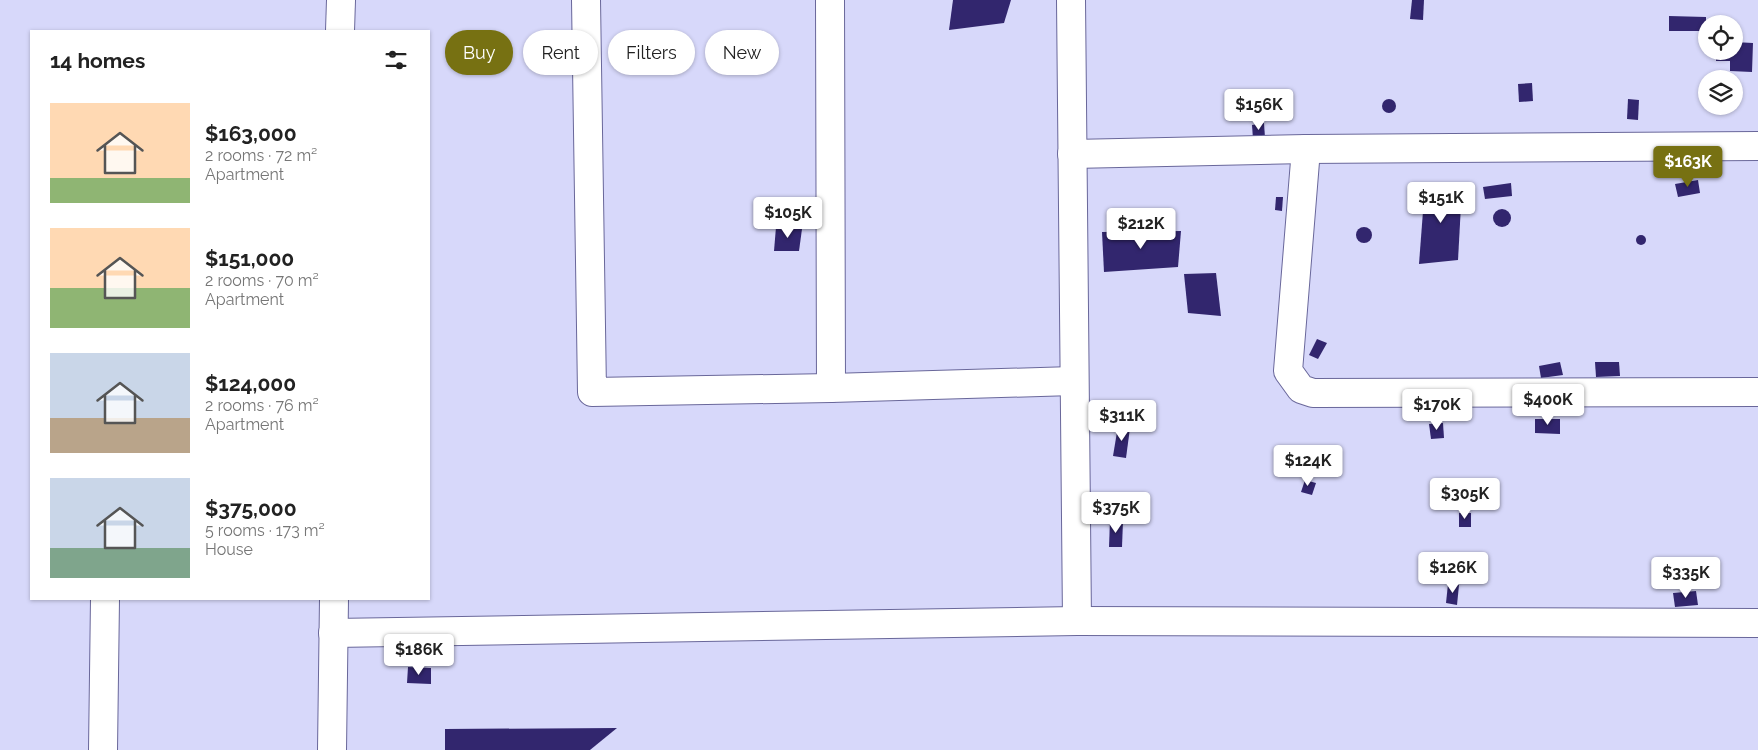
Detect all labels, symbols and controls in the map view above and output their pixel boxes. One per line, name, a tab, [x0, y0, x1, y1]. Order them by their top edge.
map controls	[1698, 15, 1743, 115]
button: locate	[1698, 15, 1743, 60]
chip: Buy	[445, 30, 513, 75]
chip: Rent	[523, 30, 598, 75]
chip: Filters	[608, 30, 695, 75]
chip: New	[705, 30, 779, 75]
icon: filters	[382, 46, 410, 74]
text: 14 homes	[50, 48, 145, 73]
button: layers	[1698, 70, 1743, 115]
pin: $156K	[1224, 88, 1294, 131]
text: $156K	[1235, 95, 1283, 114]
text: $163,000	[205, 121, 297, 146]
icon: home	[90, 123, 150, 183]
text: 2 rooms · 72 m²	[205, 146, 317, 165]
pin: $163K	[1653, 146, 1723, 188]
text: $163K	[1664, 152, 1712, 171]
text: Apartment	[205, 165, 284, 184]
pin: $151K	[1406, 182, 1476, 224]
text: $151K	[1418, 188, 1464, 207]
pin: $105K	[753, 196, 823, 239]
text: $105K	[764, 203, 812, 222]
pin: $212K	[1106, 208, 1176, 250]
text: $212K	[1118, 214, 1164, 233]
text: $151,000	[205, 246, 294, 271]
icon: home	[90, 248, 150, 308]
text: 2 rooms · 70 m²	[205, 271, 319, 290]
text: Apartment	[205, 290, 284, 309]
text: $124,000	[205, 371, 296, 396]
icon: home	[90, 373, 150, 433]
pin: $400K	[1513, 384, 1583, 426]
pin: $170K	[1402, 388, 1472, 431]
text: $400K	[1523, 390, 1573, 409]
text: $170K	[1413, 395, 1461, 414]
text: 2 rooms · 76 m²	[205, 396, 319, 415]
pin: $311K	[1087, 400, 1157, 442]
text: $311K	[1099, 406, 1145, 425]
text: Apartment	[205, 415, 284, 434]
pin: $124K	[1273, 444, 1343, 487]
text: $124K	[1285, 451, 1331, 470]
pin: $305K	[1430, 478, 1500, 520]
text: $305K	[1441, 484, 1489, 503]
pin: $375K	[1081, 492, 1151, 534]
text: $375,000	[205, 496, 297, 521]
icon: home	[90, 498, 150, 558]
text: $375K	[1092, 498, 1140, 517]
text: 5 rooms · 173 m²	[205, 521, 325, 540]
text: House	[205, 540, 253, 559]
pin: $126K	[1418, 552, 1488, 594]
pin: $335K	[1651, 556, 1721, 599]
text: $126K	[1429, 558, 1477, 577]
text: $335K	[1662, 563, 1710, 582]
pin: $186K	[384, 634, 454, 676]
text: $186K	[395, 640, 443, 659]

